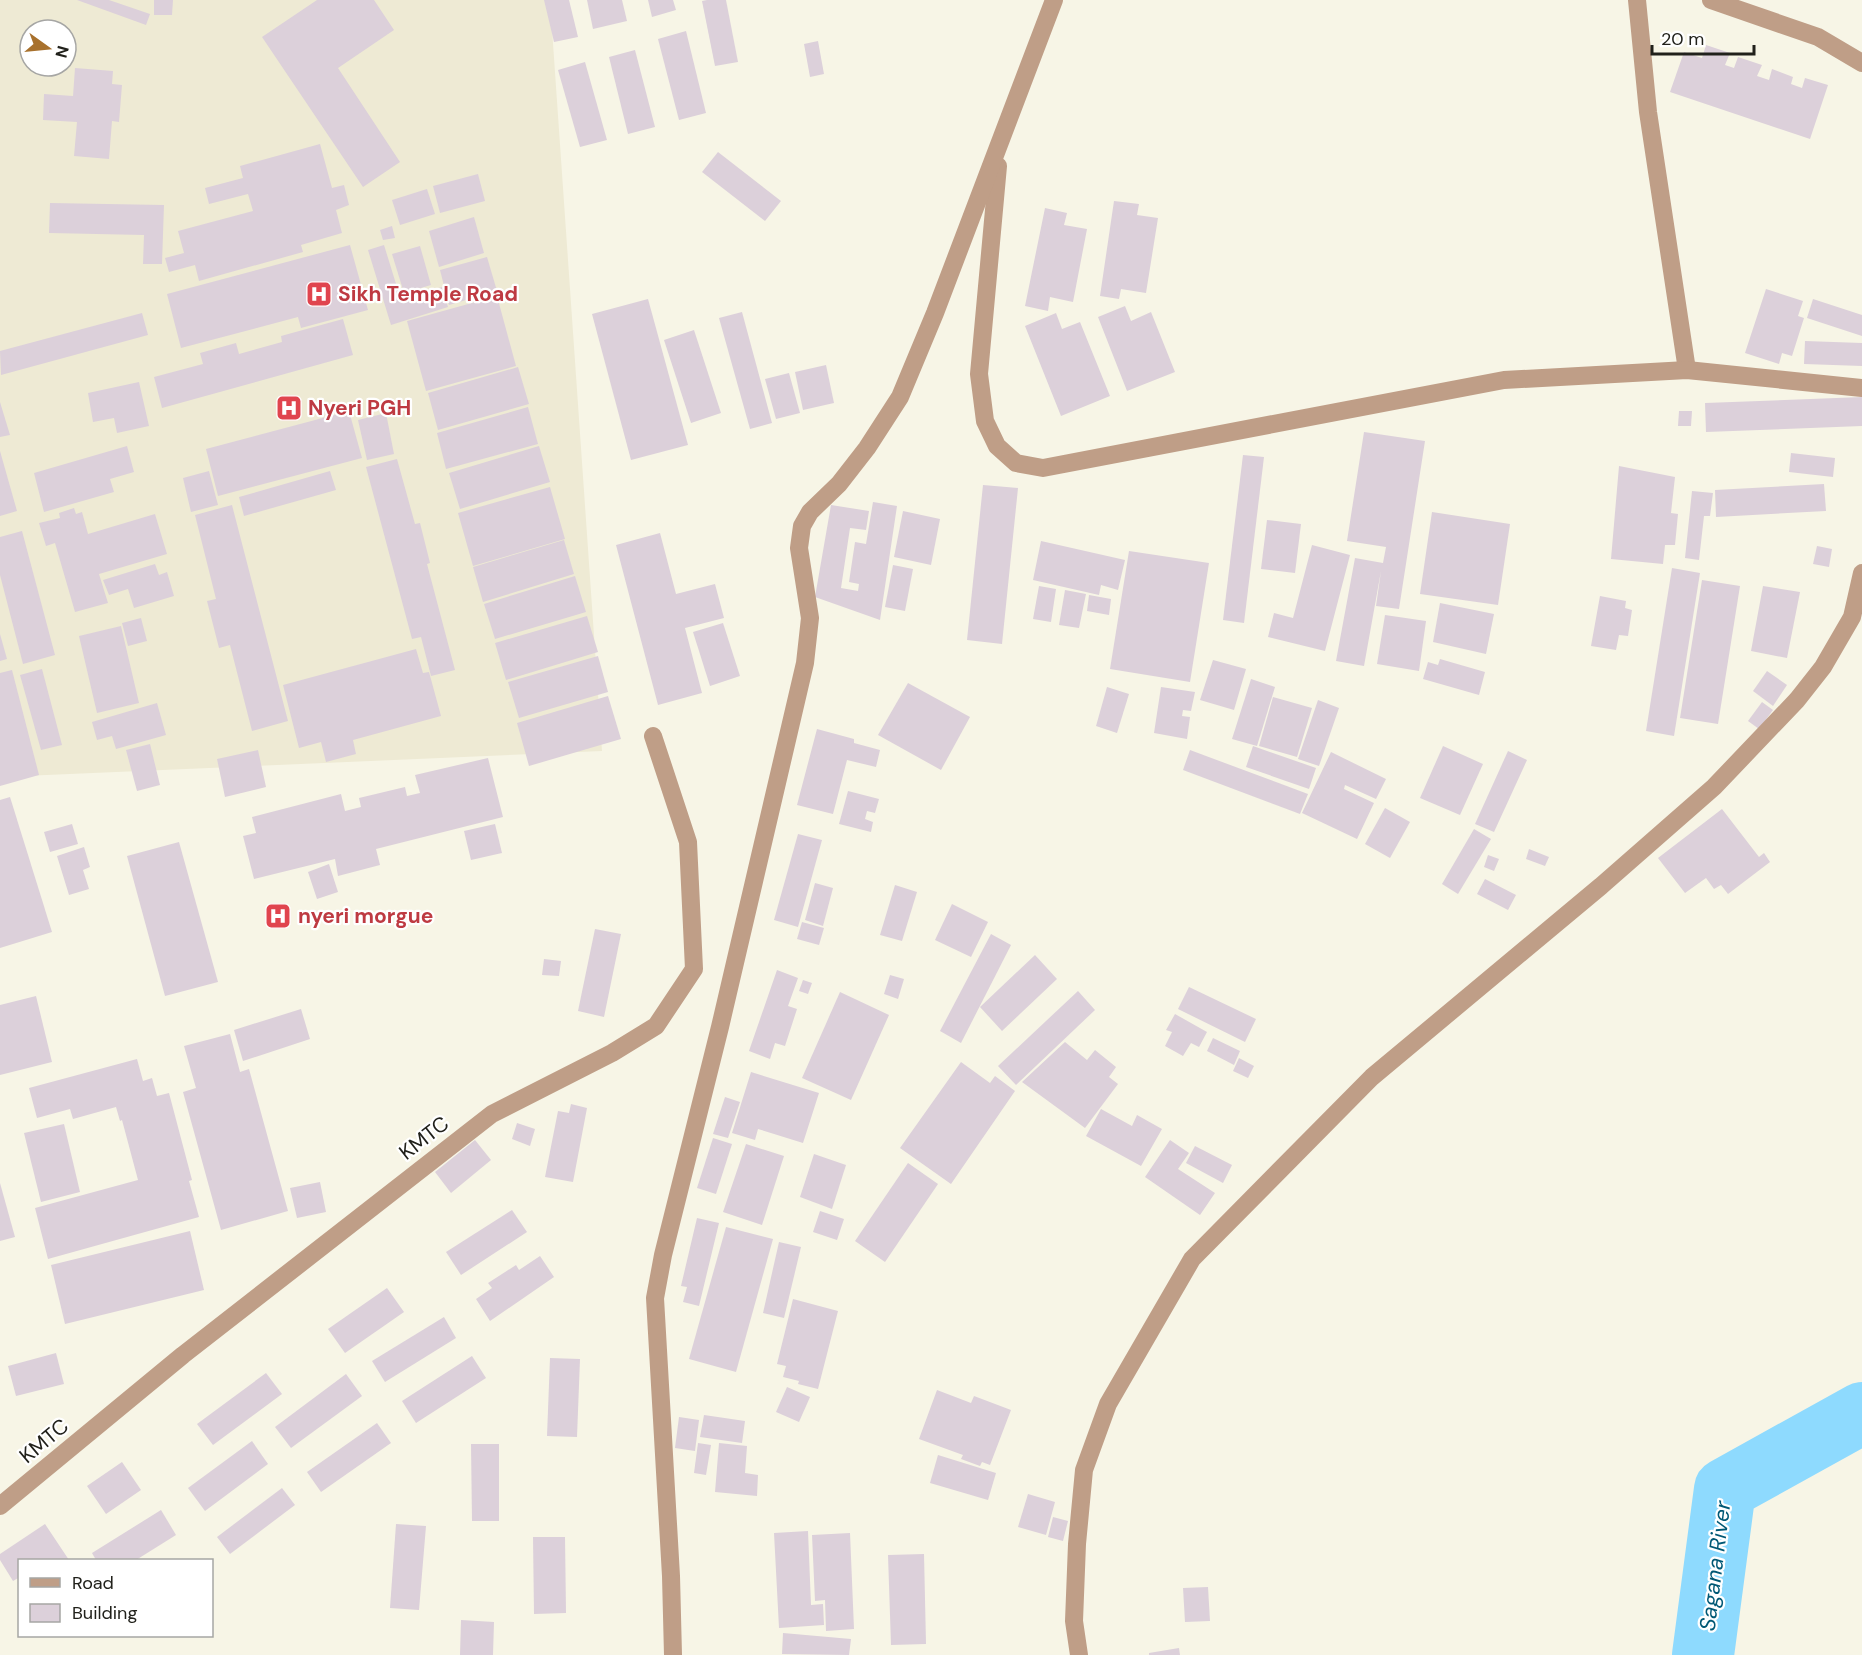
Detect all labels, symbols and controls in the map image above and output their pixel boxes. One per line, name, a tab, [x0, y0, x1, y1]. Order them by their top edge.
north arrow	[18, 18, 78, 78]
scale bar	[1652, 18, 1754, 56]
text: 20 m	[1661, 27, 1704, 51]
text: N	[50, 43, 74, 60]
hospital icon: Sikh Temple Road	[304, 279, 334, 309]
place label: Sikh Temple Road	[338, 280, 518, 308]
hospital icon: Nyeri PGH	[274, 393, 304, 423]
place label: Nyeri PGH	[308, 394, 411, 422]
hospital icon: nyeri morgue	[263, 901, 293, 931]
place label: nyeri morgue	[298, 902, 433, 930]
street label: KMTC	[393, 1110, 455, 1166]
street label: KMTC	[14, 1412, 74, 1470]
water label: Sagana River	[1693, 1498, 1737, 1633]
legend	[18, 1559, 213, 1637]
text: Road	[72, 1571, 114, 1595]
text: Building	[72, 1601, 137, 1625]

